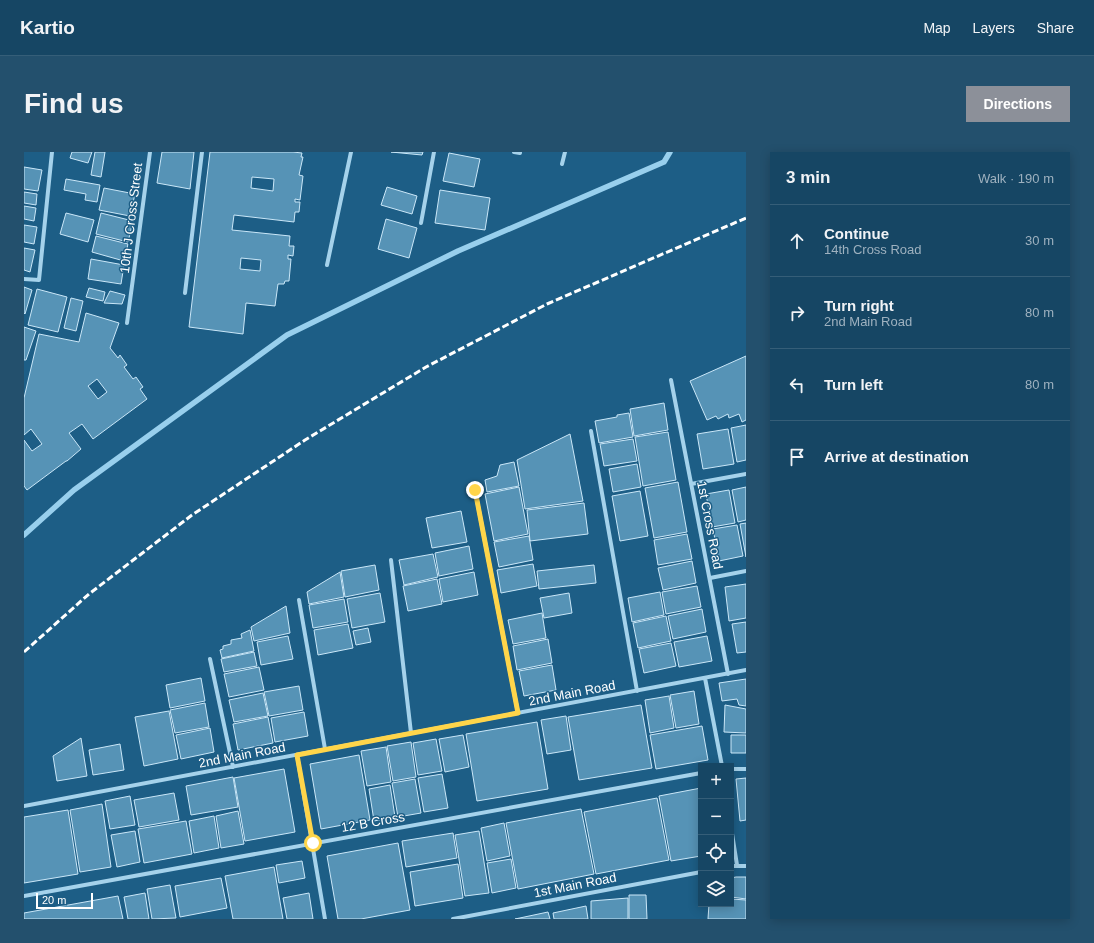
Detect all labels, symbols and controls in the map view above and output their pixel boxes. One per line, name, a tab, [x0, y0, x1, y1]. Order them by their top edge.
text: Kartio	[20, 17, 75, 38]
text: Map	[923, 20, 951, 36]
text: Layers	[973, 20, 1015, 36]
text: Share	[1037, 20, 1074, 36]
button: Directions	[966, 86, 1070, 122]
text: Find us	[24, 88, 124, 119]
street label: 10th J Cross Street	[117, 161, 145, 274]
text: 3 min	[786, 168, 830, 187]
text: Walk · 190 m	[978, 171, 1054, 186]
text: Continue	[824, 225, 889, 242]
icon: ahead	[786, 230, 808, 252]
text: 30 m	[1025, 233, 1054, 248]
text: 14th Cross Road	[824, 242, 922, 257]
text: Turn right	[824, 297, 894, 314]
icon: right	[786, 302, 808, 324]
text: 80 m	[1025, 305, 1054, 320]
text: 2nd Main Road	[824, 314, 912, 329]
icon: left	[786, 374, 808, 396]
text: Turn left	[824, 376, 883, 393]
text: 80 m	[1025, 377, 1054, 392]
icon: arrive	[786, 446, 808, 468]
text: Arrive at destination	[824, 448, 969, 465]
street label: 1st Cross Road	[694, 480, 726, 570]
route end	[466, 481, 484, 499]
street label: 2nd Main Road	[527, 677, 617, 709]
street label: 2nd Main Road	[197, 739, 287, 771]
map controls	[698, 763, 734, 907]
button: +	[698, 763, 734, 799]
button: −	[698, 799, 734, 835]
street label: 12 B Cross	[340, 809, 406, 835]
route start	[304, 834, 322, 852]
button: locate	[698, 835, 734, 871]
street label: 1st Main Road	[532, 870, 618, 900]
button: layers	[698, 871, 734, 907]
scale bar	[36, 891, 93, 910]
text: 20 m	[42, 894, 66, 906]

